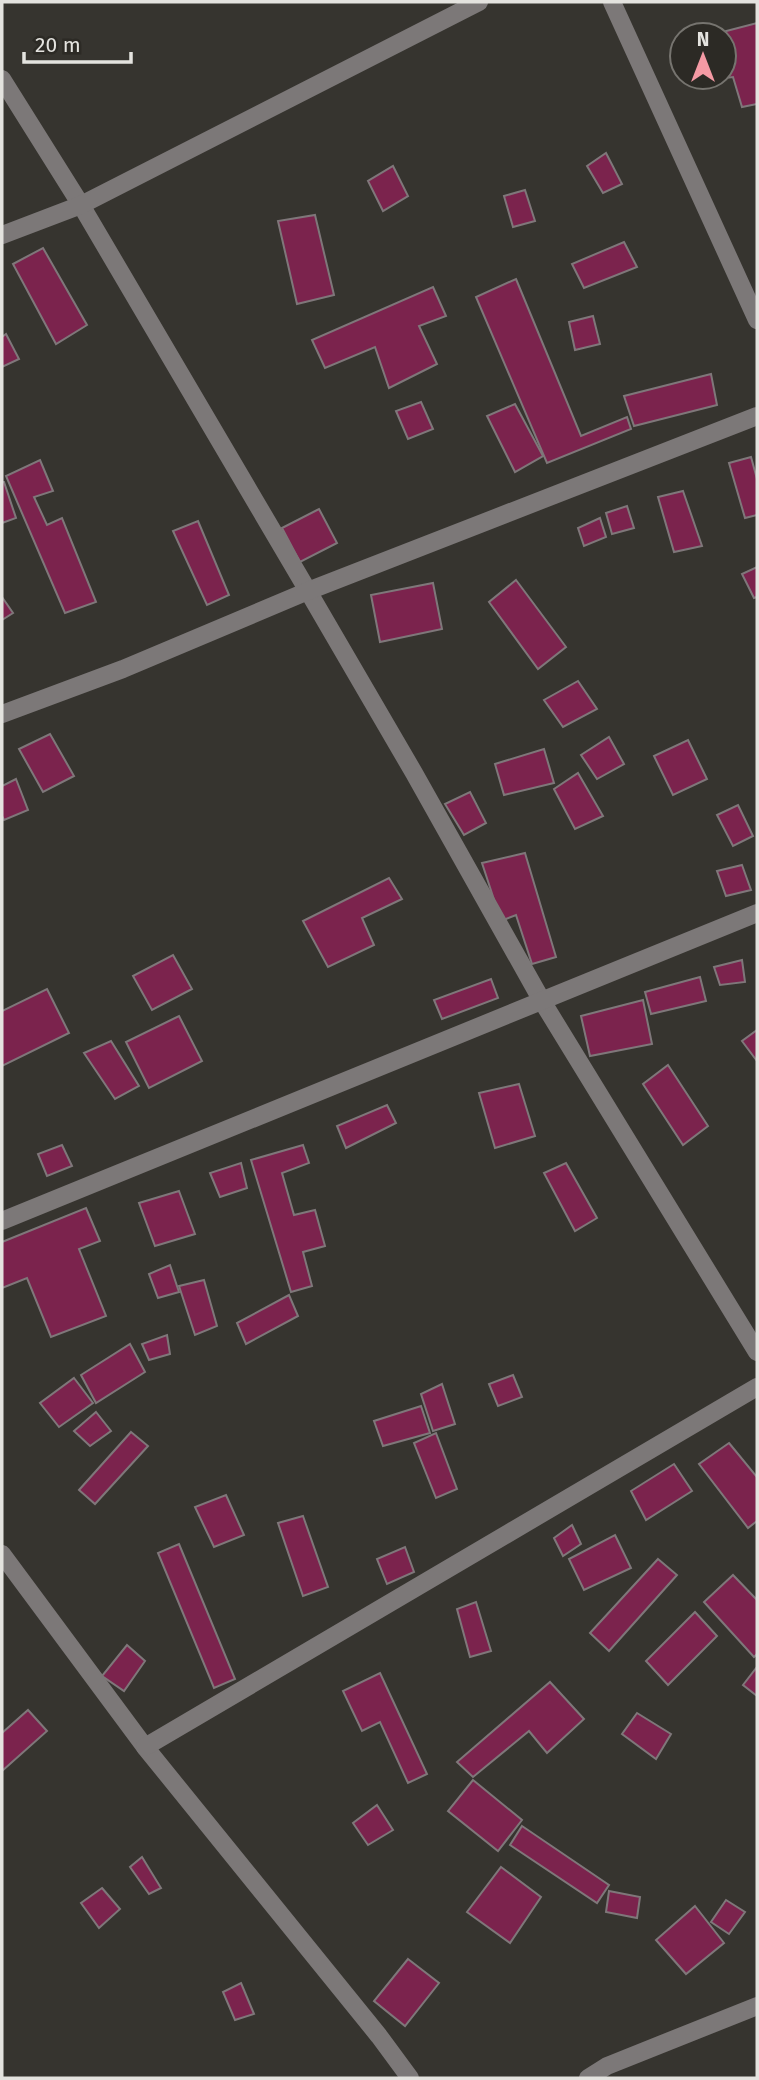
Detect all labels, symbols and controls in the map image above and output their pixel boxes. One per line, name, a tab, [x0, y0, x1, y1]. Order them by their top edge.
scale bar	[24, 21, 131, 65]
north arrow	[668, 21, 738, 91]
text: N	[697, 28, 709, 51]
text: 20 m	[35, 32, 81, 58]

